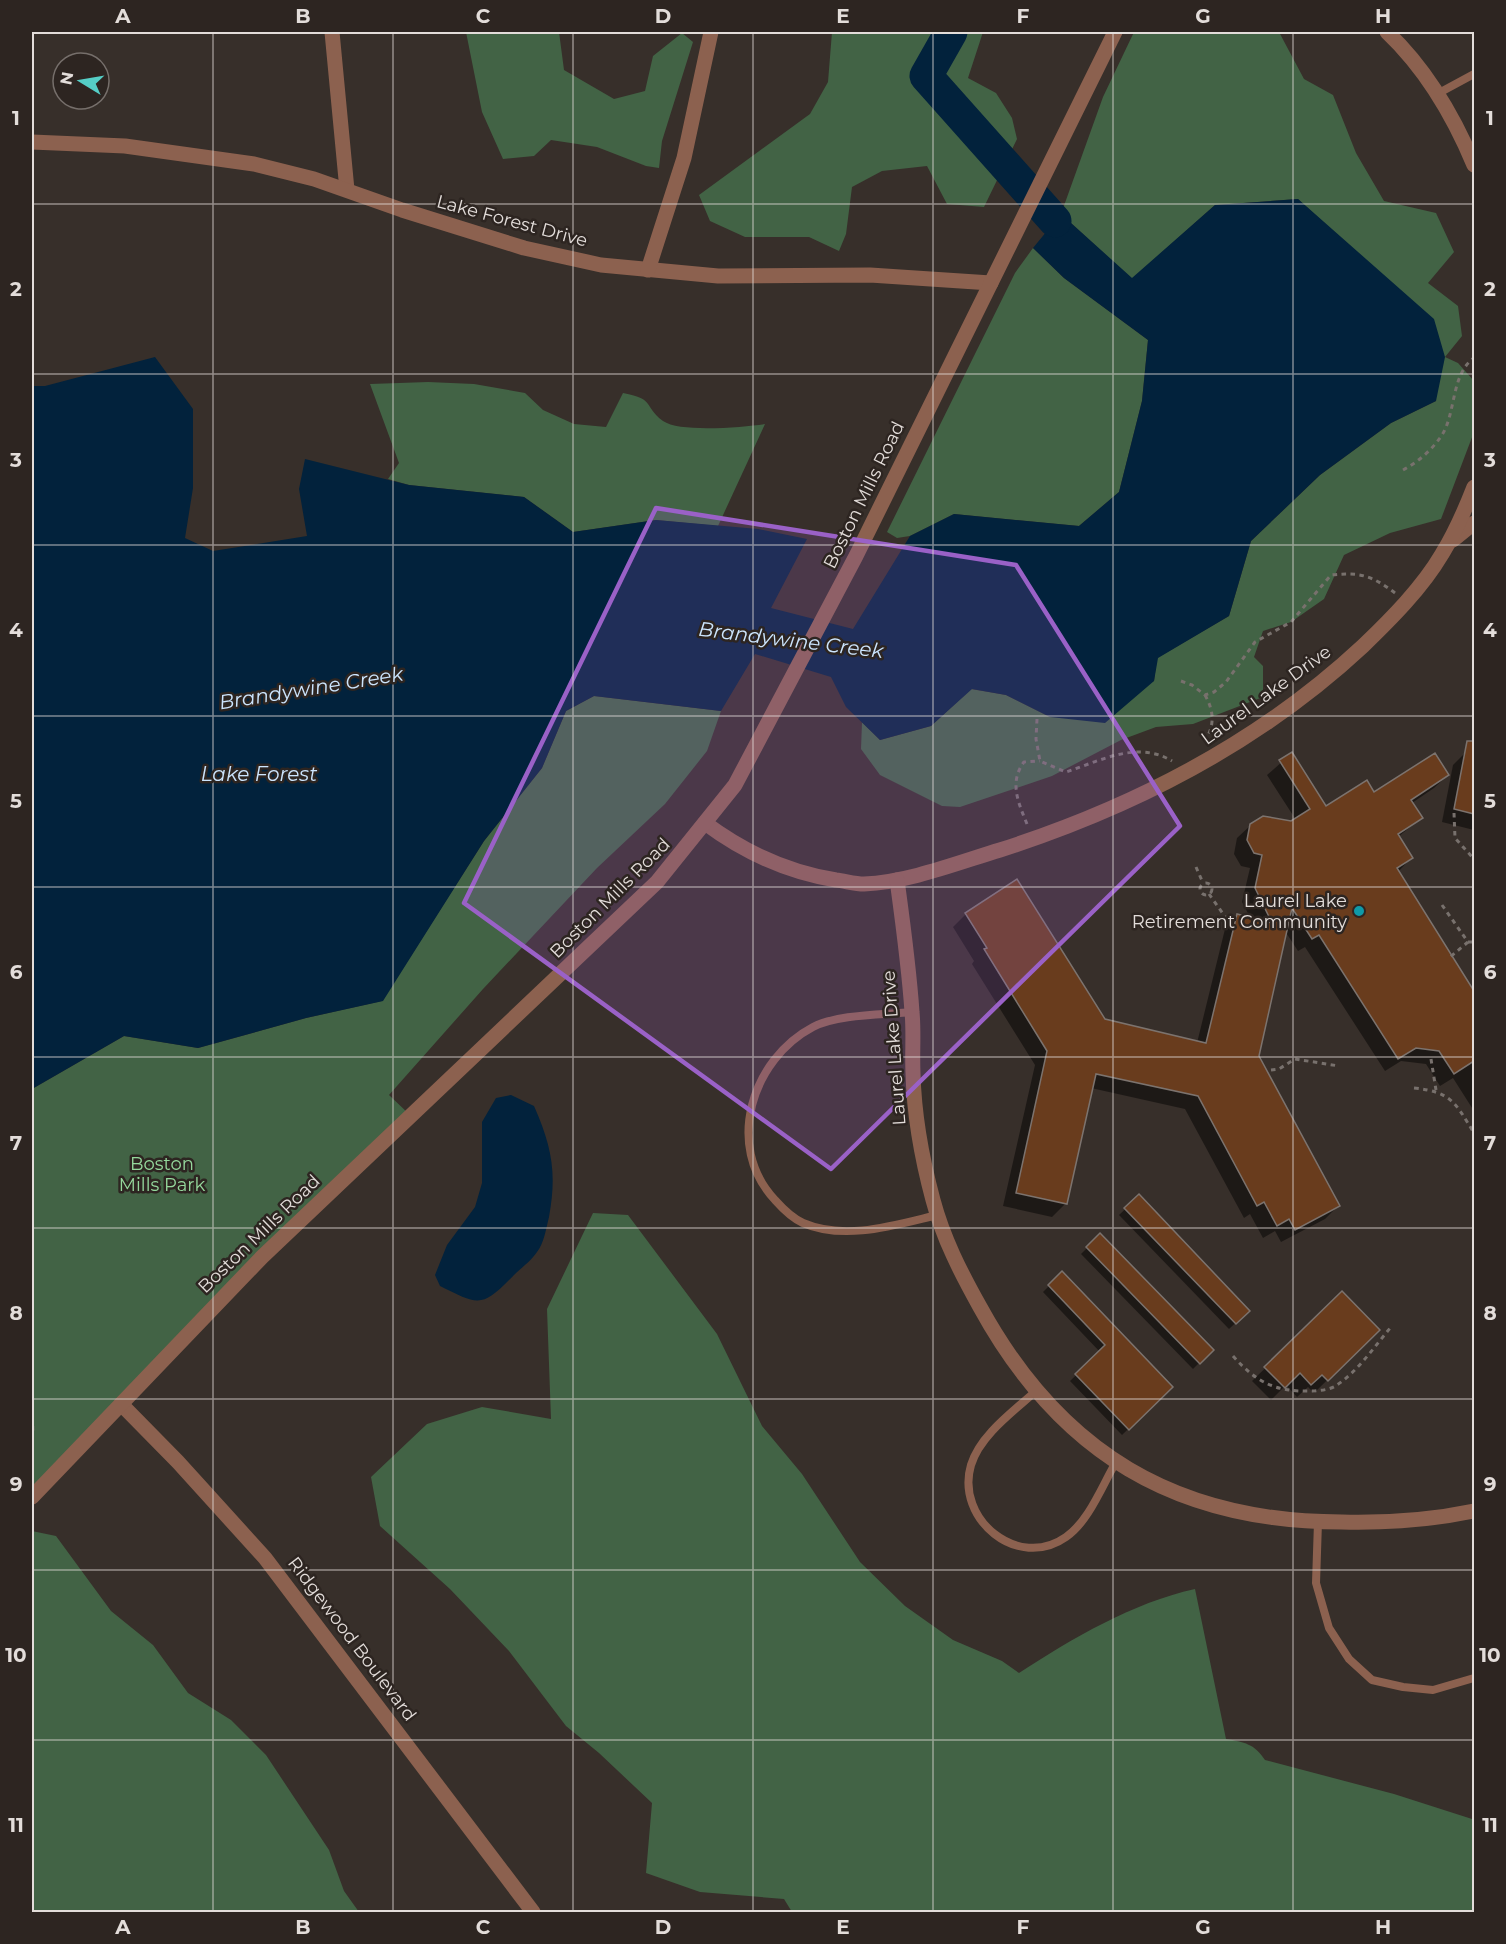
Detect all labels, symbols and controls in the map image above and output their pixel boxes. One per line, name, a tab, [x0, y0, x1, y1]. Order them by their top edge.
text: A	[114, 4, 131, 28]
text: B	[295, 4, 311, 28]
text: C	[476, 4, 491, 28]
text: D	[655, 4, 671, 28]
text: E	[836, 4, 850, 28]
text: F	[1017, 4, 1030, 28]
text: G	[1195, 4, 1211, 28]
text: H	[1375, 4, 1391, 28]
north arrow	[51, 51, 111, 111]
text: N	[56, 70, 77, 86]
text: 1	[12, 106, 20, 130]
text: 1	[1486, 106, 1494, 130]
street label: Lake Forest Drive	[434, 190, 590, 252]
text: 2	[10, 277, 22, 301]
text: 2	[1484, 277, 1496, 301]
street label: Boston Mills Road	[819, 418, 909, 572]
text: 3	[9, 448, 22, 472]
text: 3	[1483, 448, 1496, 472]
water label: Brandywine Creek	[697, 617, 886, 663]
text: 4	[9, 618, 23, 642]
text: 4	[1483, 618, 1497, 642]
street label: Laurel Lake Drive	[1197, 640, 1335, 749]
water label: Brandywine Creek	[217, 661, 406, 714]
water label: Lake Forest	[201, 762, 317, 786]
text: 5	[10, 789, 22, 813]
text: 5	[1484, 789, 1496, 813]
street label: Boston Mills Road	[545, 833, 675, 963]
place label: Laurel Lake Retirement Community	[1132, 890, 1347, 933]
marker: Laurel Lake Retirement Community	[1352, 904, 1366, 918]
text: 6	[10, 960, 23, 984]
text: 6	[1484, 960, 1497, 984]
street label: Laurel Lake Drive	[878, 970, 910, 1126]
text: 7	[10, 1131, 22, 1155]
text: 7	[1484, 1131, 1496, 1155]
park label: Boston Mills Park	[119, 1153, 205, 1196]
street label: Boston Mills Road	[193, 1170, 325, 1298]
text: 8	[9, 1301, 23, 1325]
text: 8	[1483, 1301, 1497, 1325]
text: 9	[10, 1472, 22, 1496]
text: 9	[1484, 1472, 1496, 1496]
street label: Ridgewood Boulevard	[283, 1553, 421, 1725]
text: 10	[5, 1643, 27, 1667]
text: 10	[1479, 1643, 1501, 1667]
text: 11	[8, 1813, 24, 1837]
text: 11	[1482, 1813, 1498, 1837]
text: A	[114, 1915, 131, 1939]
text: B	[295, 1915, 311, 1939]
text: C	[476, 1915, 491, 1939]
text: D	[655, 1915, 671, 1939]
text: E	[836, 1915, 850, 1939]
text: F	[1017, 1915, 1030, 1939]
text: G	[1195, 1915, 1211, 1939]
text: H	[1375, 1915, 1391, 1939]

